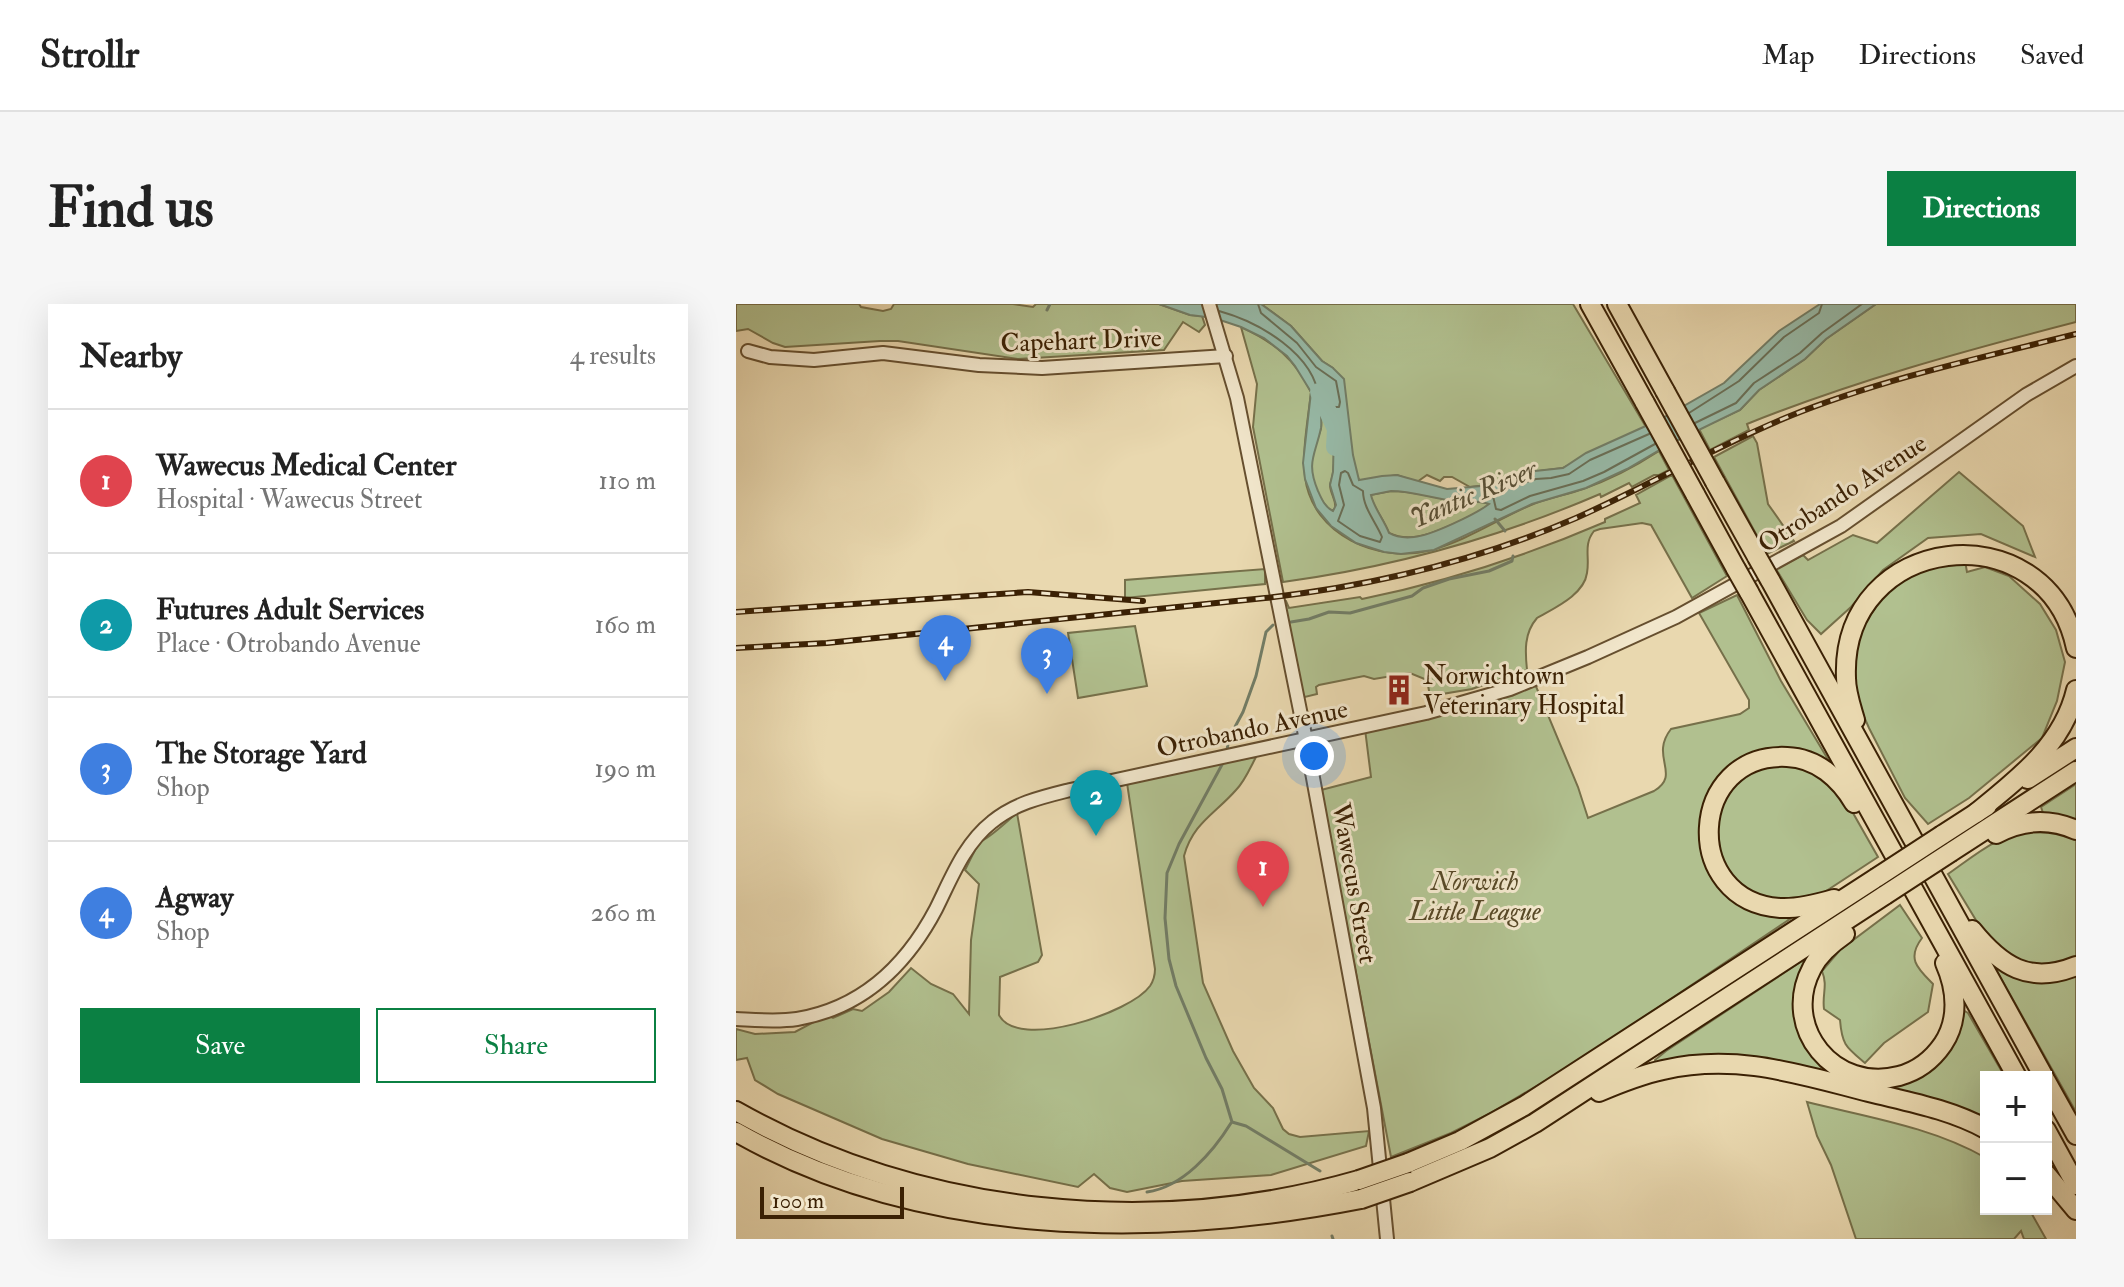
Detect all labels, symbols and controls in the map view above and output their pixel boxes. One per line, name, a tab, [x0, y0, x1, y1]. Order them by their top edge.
text: Strollr	[40, 31, 139, 79]
text: Map	[1762, 38, 1815, 73]
text: Directions	[1859, 38, 1976, 73]
text: Saved	[2020, 38, 2084, 73]
button: Directions	[1887, 171, 2076, 246]
text: Find us	[48, 173, 214, 244]
street label: Capehart Drive	[1000, 322, 1162, 361]
text: Nearby	[80, 335, 182, 378]
text: 4 results	[570, 340, 656, 372]
street label: Otrobando Avenue	[1752, 427, 1933, 560]
text: Wawecus Medical Center	[156, 447, 456, 484]
water label: Yantic River	[1405, 451, 1544, 537]
text: 1	[101, 465, 111, 497]
text: 110 m	[599, 465, 656, 497]
text: Hospital · Wawecus Street	[156, 484, 422, 516]
text: Futures Adult Services	[156, 591, 424, 628]
text: 2	[99, 609, 113, 641]
text: 160 m	[595, 609, 656, 641]
pin: 4	[919, 615, 971, 681]
text: Place · Otrobando Avenue	[156, 628, 421, 660]
pin: 3	[1021, 628, 1073, 694]
place label: Norwichtown Veterinary Hospital	[1423, 660, 1625, 723]
building icon: Norwichtown Veterinary Hospital	[1382, 673, 1416, 707]
street label: Otrobando Avenue	[1154, 693, 1351, 765]
text: The Storage Yard	[156, 735, 367, 772]
your location	[1294, 736, 1334, 776]
text: 3	[101, 753, 111, 785]
text: 190 m	[595, 753, 656, 785]
pin: 2	[1070, 770, 1122, 836]
text: Shop	[156, 772, 210, 804]
street label: Wawecus Street	[1324, 799, 1384, 966]
pin: 1	[1237, 841, 1289, 907]
park label: Norwich Little League	[1408, 866, 1541, 928]
text: Agway	[156, 879, 233, 916]
text: 4	[99, 897, 113, 929]
text: 260 m	[591, 897, 656, 929]
text: Shop	[156, 916, 210, 948]
button: Save	[80, 1008, 360, 1083]
button: Share	[376, 1008, 656, 1083]
map controls	[1980, 1071, 2052, 1215]
button: +	[1980, 1071, 2052, 1143]
button: −	[1980, 1143, 2052, 1215]
scale bar	[760, 1183, 904, 1219]
text: 100 m	[772, 1187, 824, 1215]

